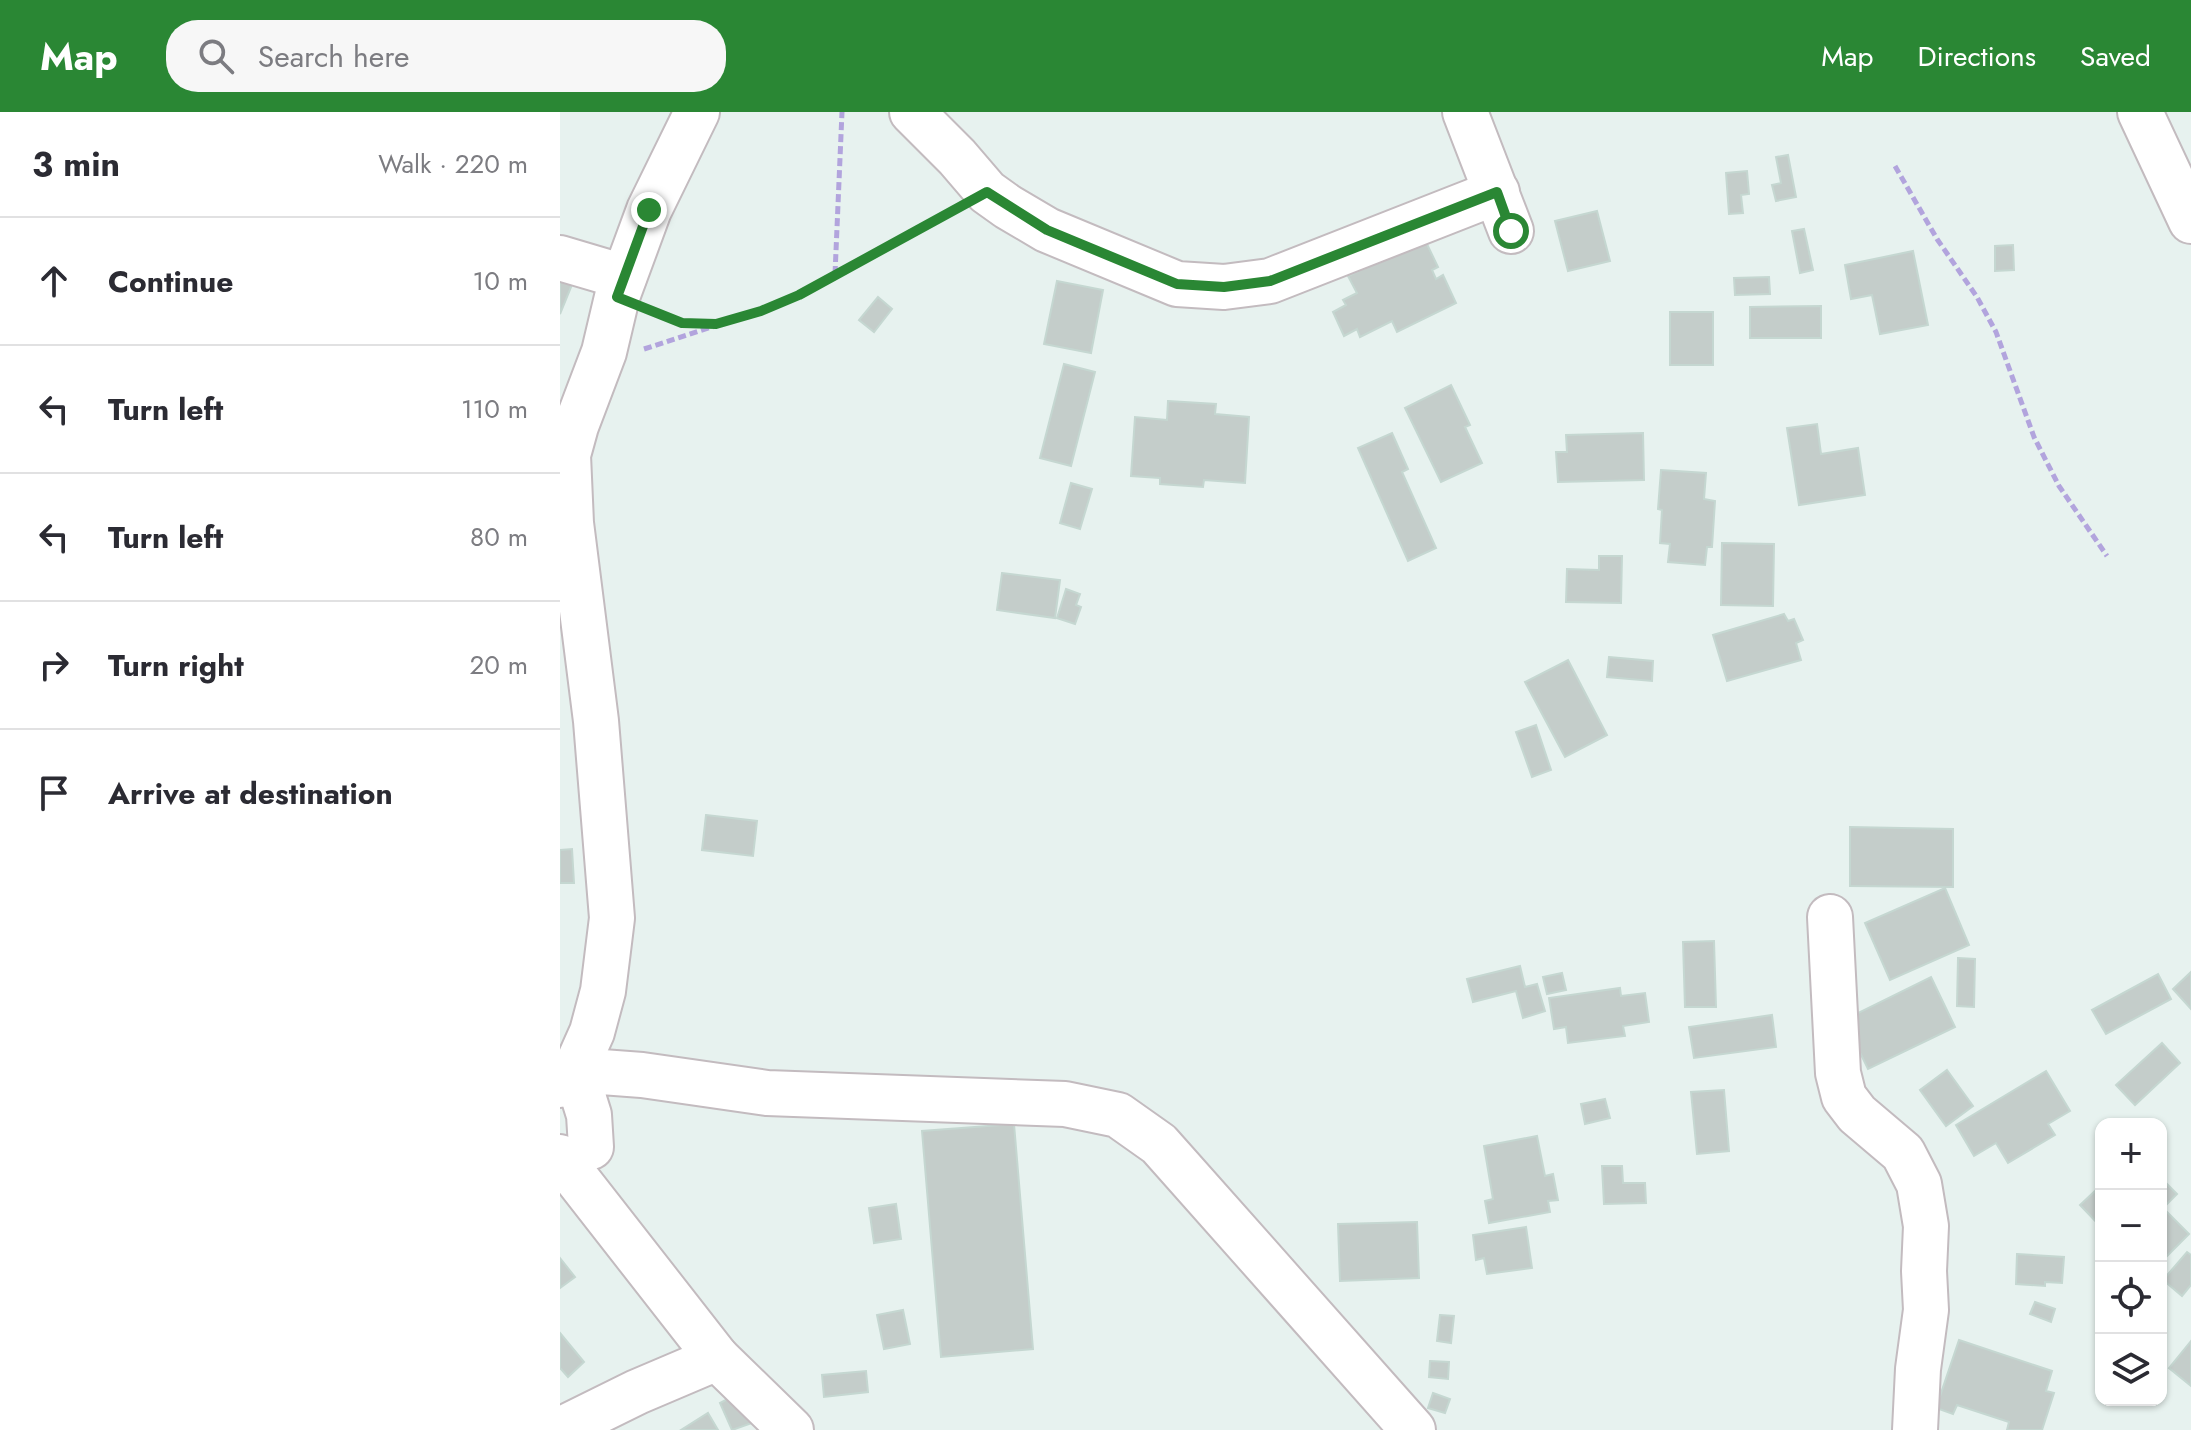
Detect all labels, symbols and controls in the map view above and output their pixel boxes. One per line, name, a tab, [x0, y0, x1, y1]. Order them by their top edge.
search box	[166, 20, 726, 92]
text: Map	[40, 29, 118, 84]
icon: search	[194, 34, 238, 78]
text: Search here	[258, 35, 410, 78]
text: Map	[1821, 36, 1873, 77]
text: Directions	[1917, 36, 2036, 77]
text: Saved	[2080, 36, 2151, 77]
text: 3 min	[32, 140, 120, 189]
text: Walk · 220 m	[378, 145, 528, 183]
route end	[631, 192, 667, 228]
route start	[1493, 213, 1529, 249]
icon: ahead	[32, 259, 76, 303]
text: Continue	[108, 260, 234, 303]
text: 10 m	[473, 262, 528, 300]
icon: left	[32, 387, 76, 431]
text: Turn left	[108, 388, 223, 431]
text: 110 m	[461, 390, 528, 428]
icon: left	[32, 515, 76, 559]
text: Turn left	[108, 516, 223, 559]
text: 80 m	[470, 518, 528, 556]
icon: right	[32, 643, 76, 687]
text: Turn right	[108, 644, 244, 687]
text: 20 m	[470, 646, 528, 684]
icon: arrive	[32, 771, 76, 815]
text: Arrive at destination	[108, 772, 393, 815]
map controls	[2095, 1118, 2167, 1406]
button: +	[2095, 1118, 2167, 1190]
button: −	[2095, 1190, 2167, 1262]
button: locate	[2095, 1262, 2167, 1334]
button: layers	[2095, 1334, 2167, 1406]

